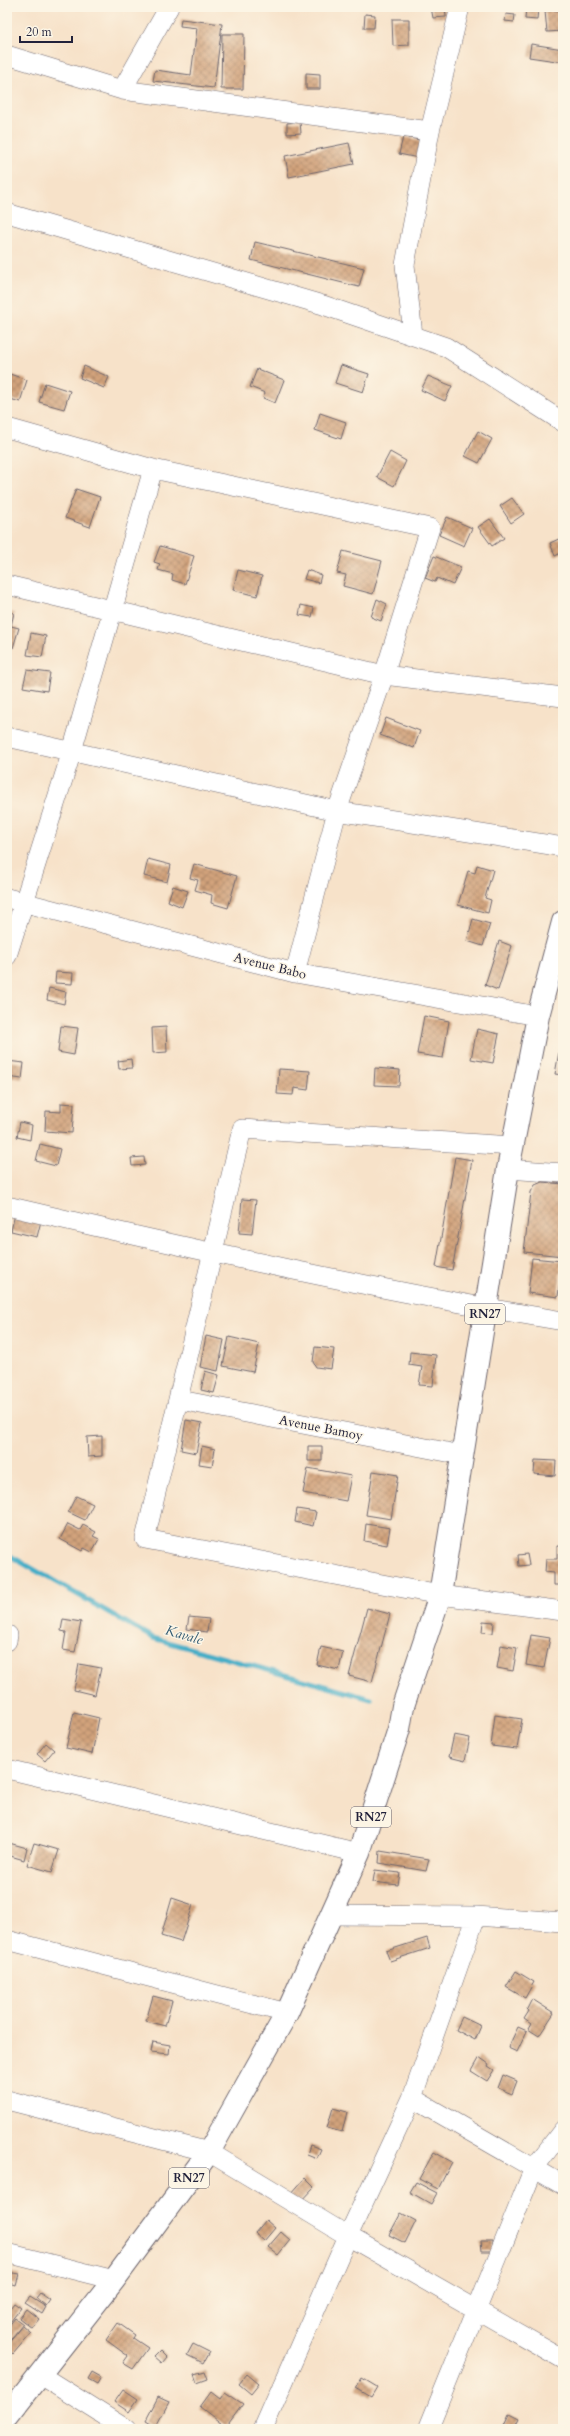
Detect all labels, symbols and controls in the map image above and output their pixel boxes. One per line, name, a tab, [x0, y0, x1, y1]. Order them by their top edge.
scale bar	[20, 18, 72, 44]
text: 20 m	[26, 24, 53, 40]
street label: Avenue Babo	[232, 948, 308, 984]
road number: RN27	[465, 1304, 505, 1324]
street label: Avenue Bamoy	[278, 1411, 365, 1445]
water label: Kavale	[163, 1621, 206, 1650]
road number: RN27	[351, 1807, 391, 1827]
road number: RN27	[169, 2168, 209, 2188]

